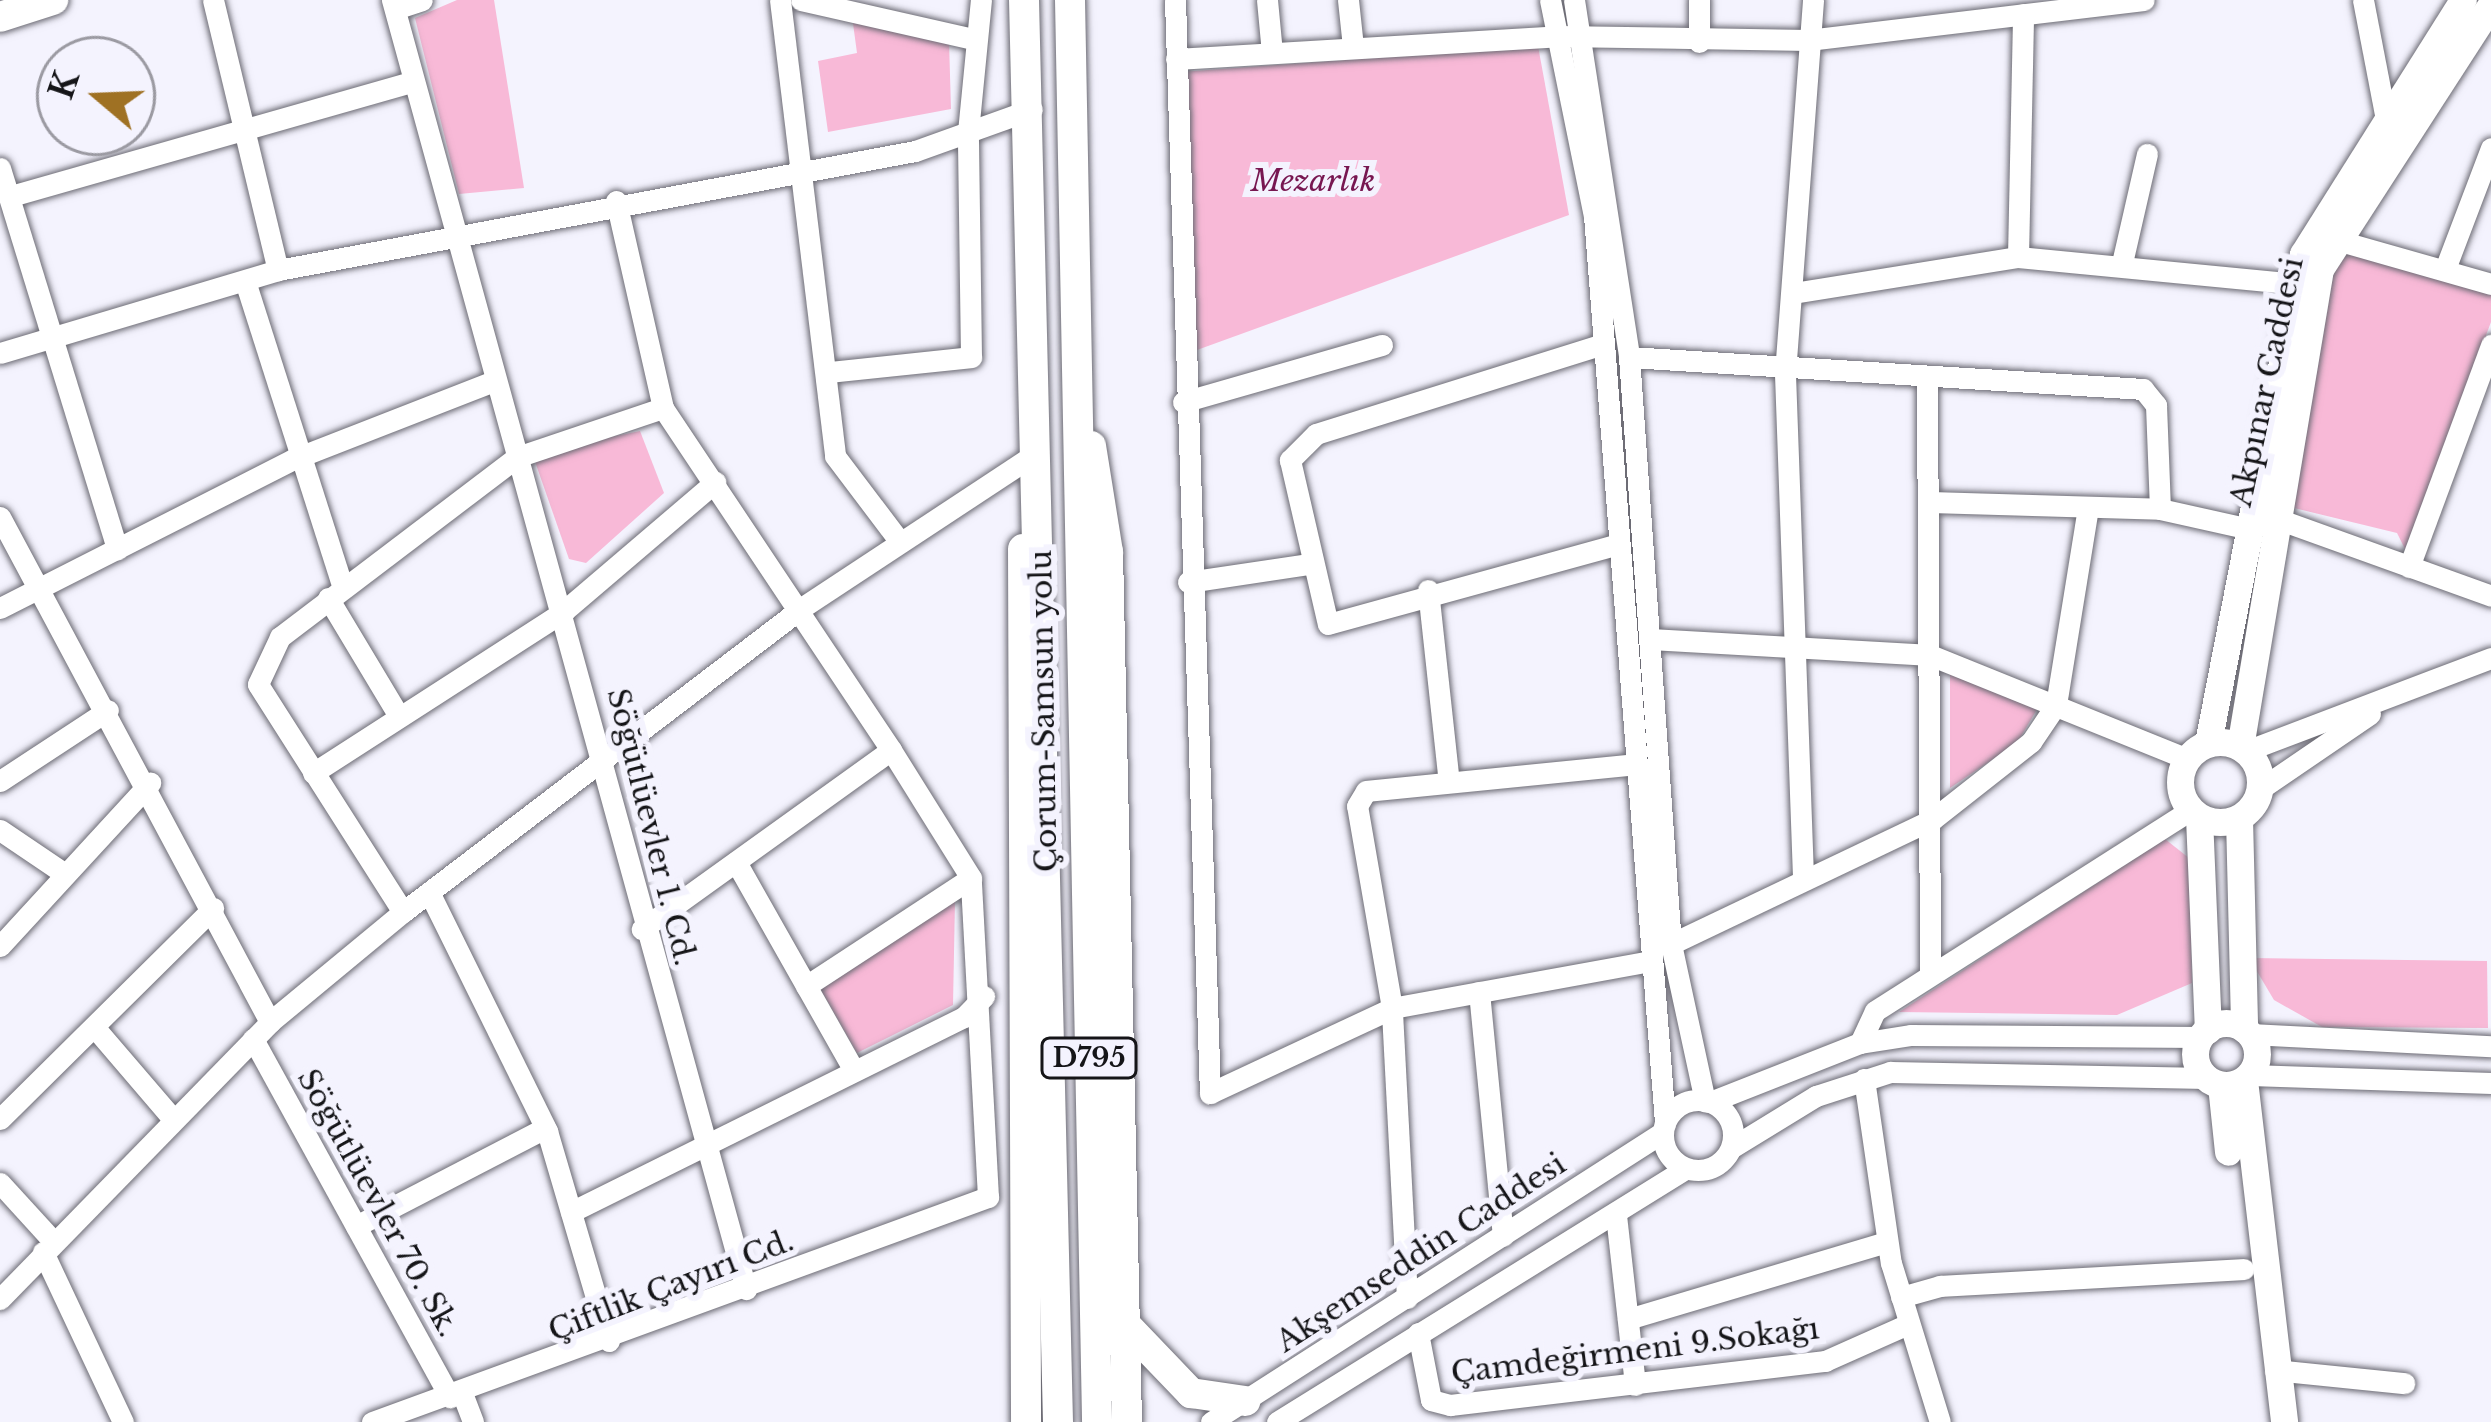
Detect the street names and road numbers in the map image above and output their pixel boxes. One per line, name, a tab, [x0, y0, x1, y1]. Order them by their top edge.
street label: Akpınar Caddesi	[2223, 254, 2311, 510]
street label: Çorum-Samsun yolu	[1023, 549, 1065, 873]
street label: Söğütlüevler 1. Cd.	[599, 684, 703, 970]
road number: D795	[1038, 1037, 1140, 1079]
street label: Söğütlüevler 70. Sk.	[289, 1063, 467, 1343]
street label: Akşemseddin Caddesi	[1270, 1146, 1572, 1360]
street label: Çiftlik Çayırı Cd.	[543, 1223, 799, 1349]
street label: Çamdeğirmeni 9.Sokağı	[1449, 1311, 1821, 1391]

